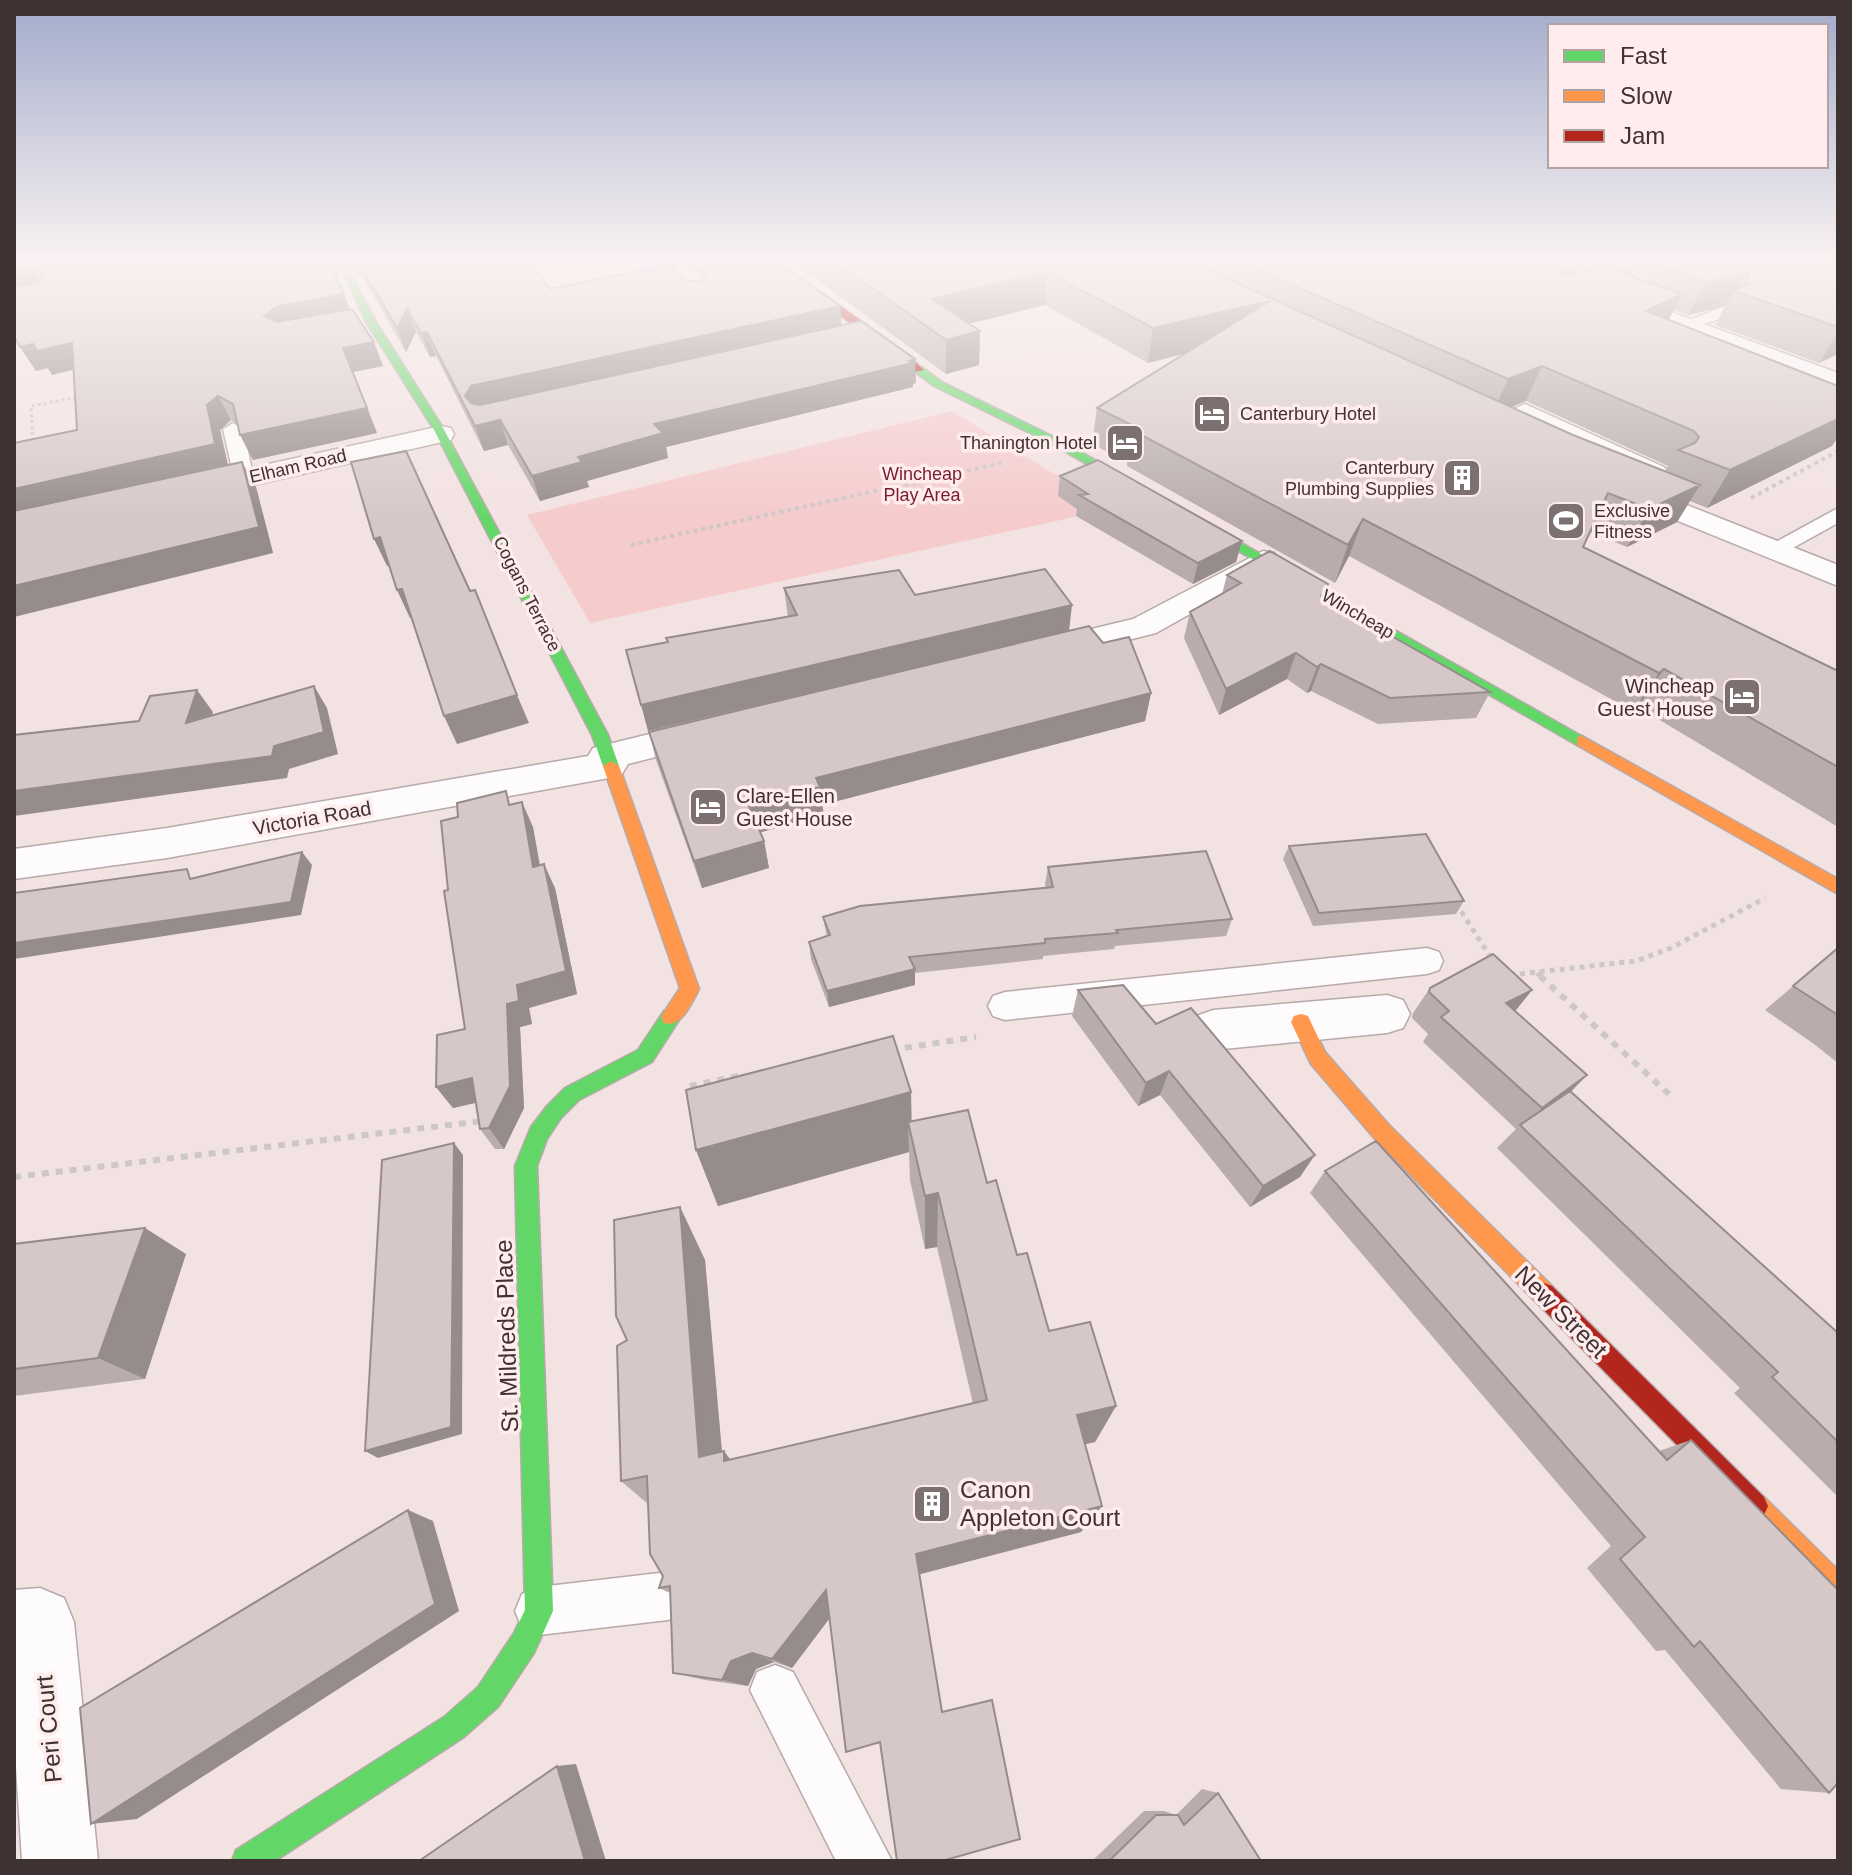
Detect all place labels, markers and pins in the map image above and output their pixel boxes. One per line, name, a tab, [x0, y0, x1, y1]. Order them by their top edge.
hotel icon: Canterbury Hotel	[1191, 393, 1233, 435]
place label: Canterbury Hotel	[1240, 404, 1376, 424]
hotel icon: Thanington Hotel	[1104, 422, 1146, 464]
place label: Thanington Hotel	[960, 433, 1097, 453]
building icon: Canterbury Plumbing Supplies	[1441, 457, 1483, 499]
place label: Canterbury Plumbing Supplies	[1285, 458, 1434, 499]
sports icon: Exclusive Fitness	[1545, 500, 1587, 542]
place label: Exclusive Fitness	[1594, 501, 1670, 542]
place label: Wincheap Guest House	[1597, 675, 1714, 720]
hotel icon: Wincheap Guest House	[1721, 676, 1763, 718]
place label: Clare-Ellen Guest House	[736, 785, 853, 830]
hotel icon: Clare-Ellen Guest House	[687, 786, 729, 828]
place label: Canon Appleton Court	[960, 1476, 1120, 1531]
building icon: Canon Appleton Court	[911, 1483, 953, 1525]

